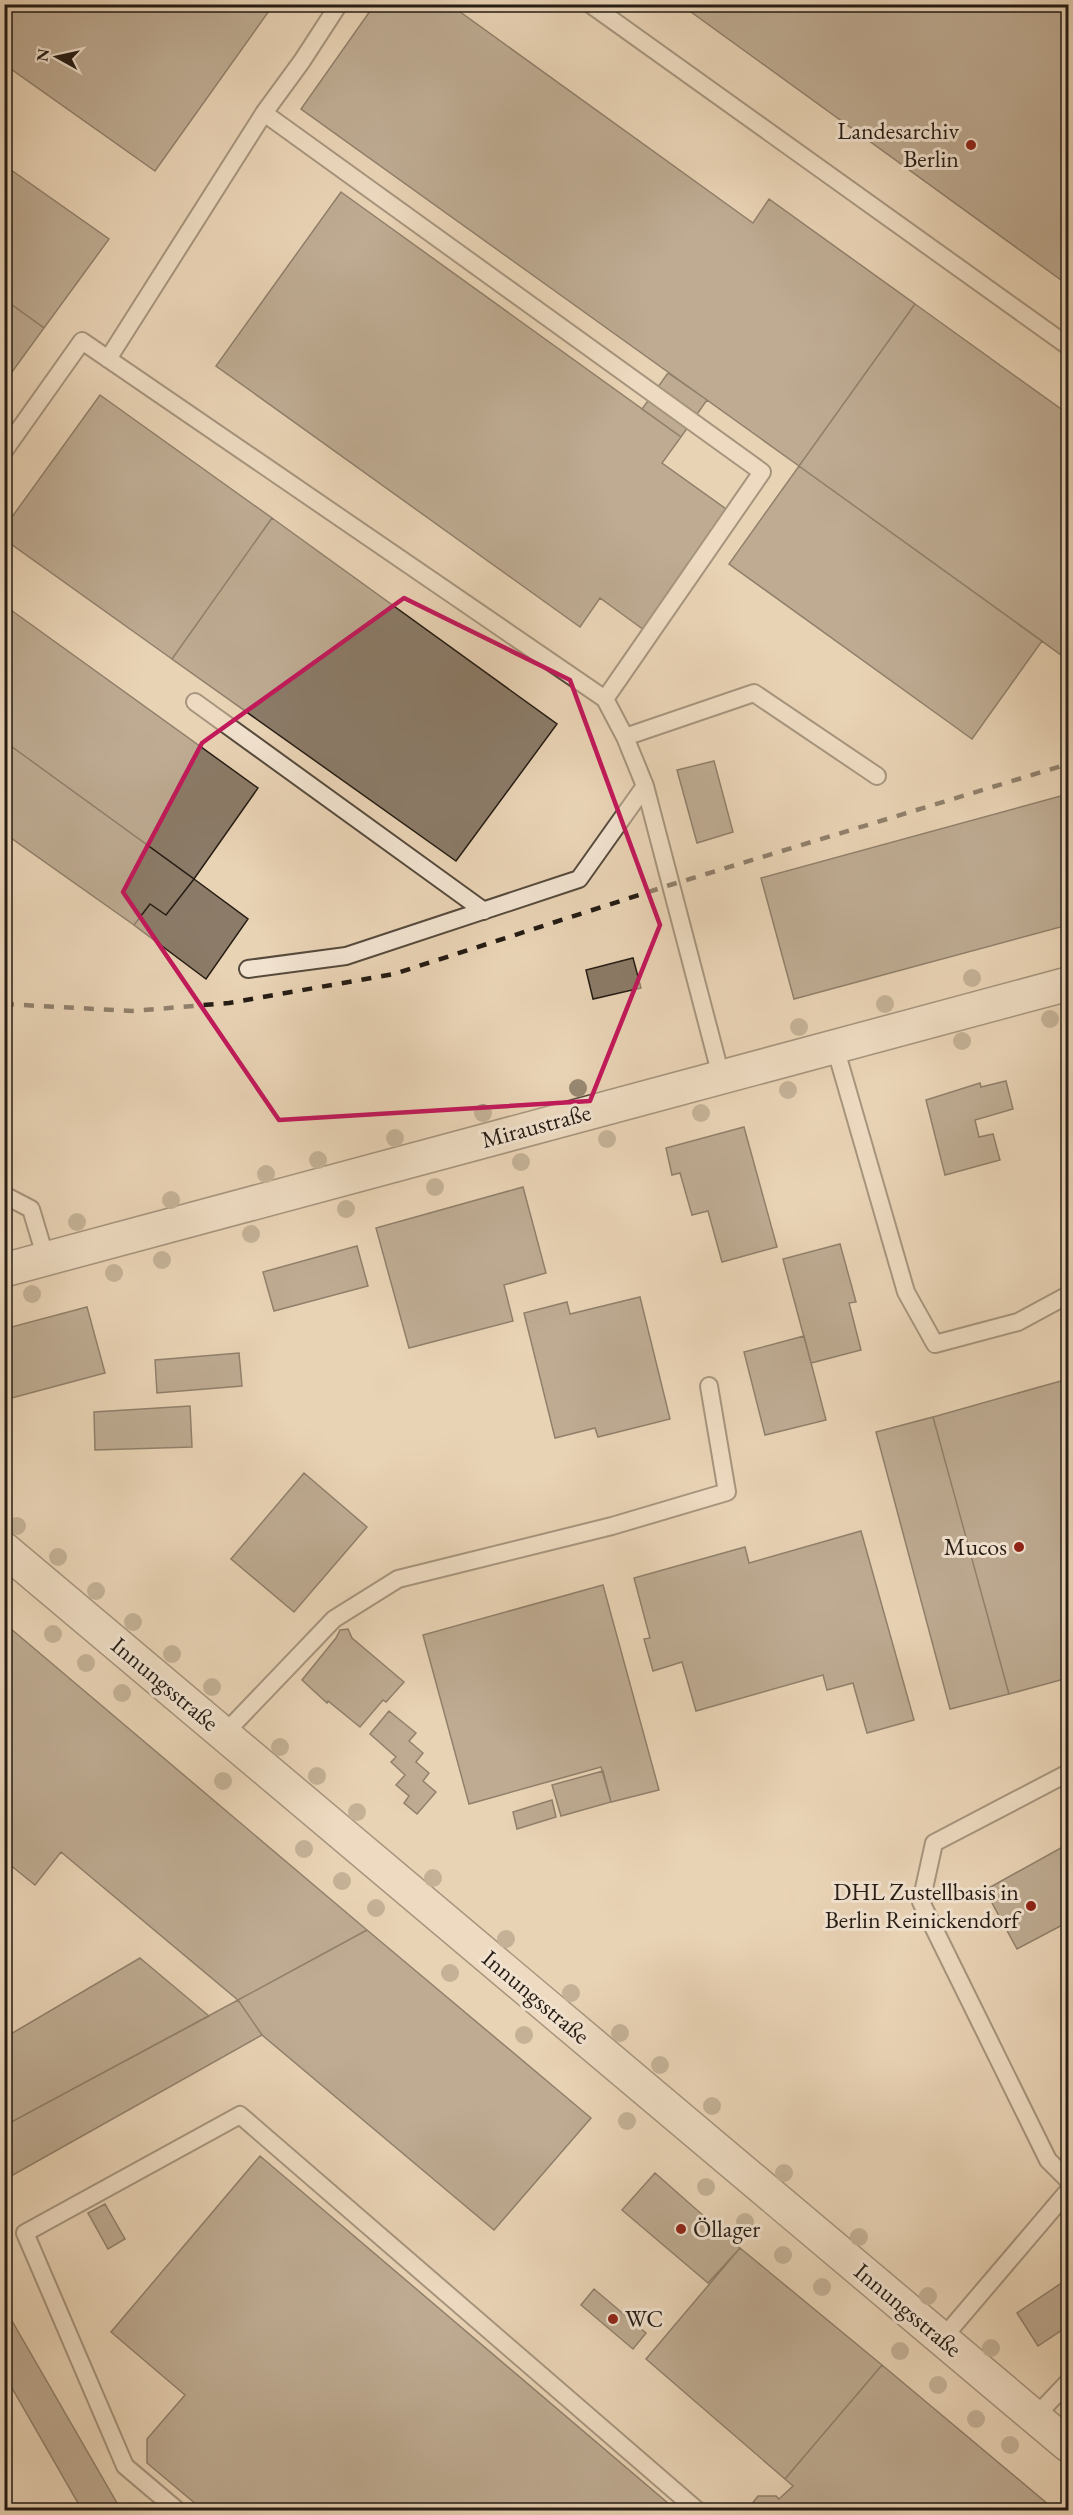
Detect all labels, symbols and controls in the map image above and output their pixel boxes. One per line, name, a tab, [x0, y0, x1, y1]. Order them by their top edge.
north arrow	[27, 27, 87, 87]
text: N	[31, 47, 54, 63]
place label: Landesarchiv Berlin	[837, 115, 959, 174]
marker: Landesarchiv Berlin	[964, 138, 978, 152]
street label: Miraustraße	[478, 1096, 594, 1155]
place label: Mucos	[944, 1531, 1007, 1562]
marker: Mucos	[1012, 1540, 1026, 1554]
street label: Innungsstraße	[105, 1630, 226, 1738]
place label: DHL Zustellbasis in Berlin Reinickendorf	[825, 1876, 1022, 1935]
marker: DHL Zustellbasis in Berlin Reinickendorf	[1024, 1899, 1038, 1913]
street label: Innungsstraße	[476, 1943, 597, 2051]
place label: Öllager	[693, 2213, 760, 2244]
marker: Öllager	[674, 2222, 688, 2236]
street label: Innungsstraße	[848, 2256, 969, 2364]
place label: WC	[625, 2303, 663, 2334]
marker: WC	[606, 2312, 620, 2326]

